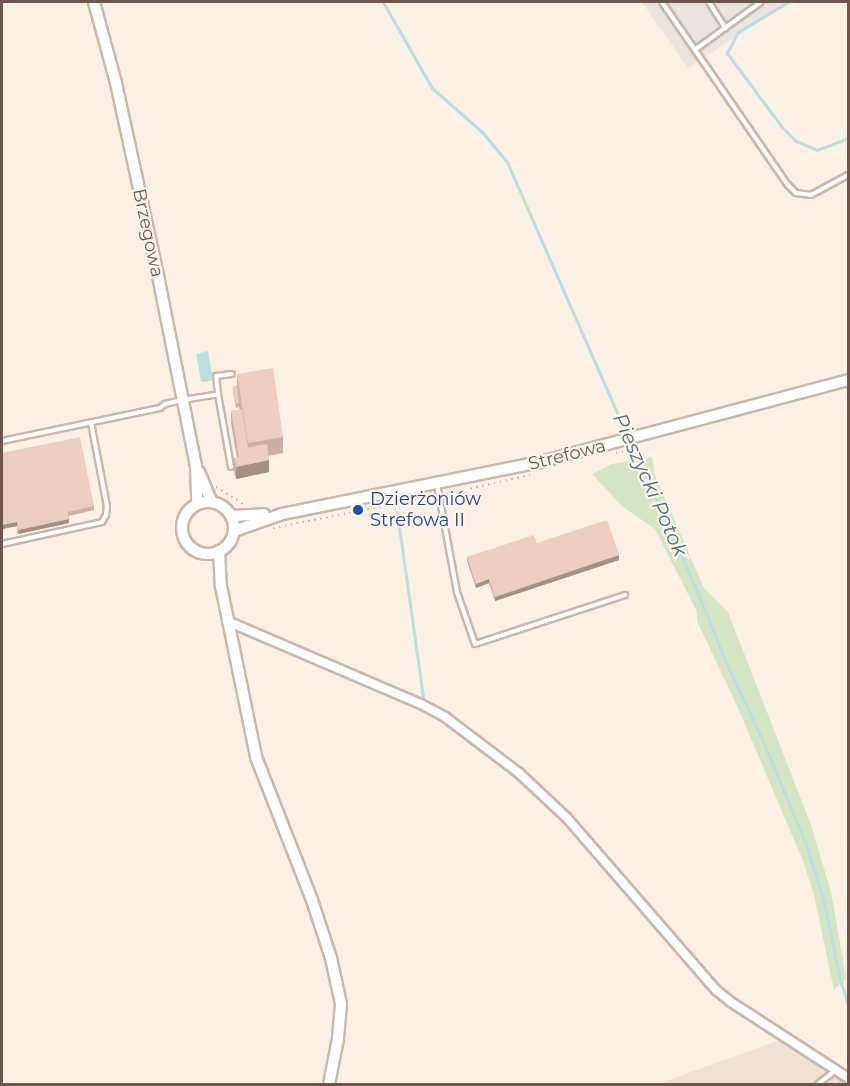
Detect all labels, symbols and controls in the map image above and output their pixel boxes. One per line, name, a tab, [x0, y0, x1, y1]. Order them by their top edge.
street label: Brzegowa	[128, 187, 168, 279]
water label: Pieszycki Potok	[608, 410, 692, 560]
street label: Strefowa	[526, 435, 608, 475]
place label: Dzierżoniów Strefowa II	[370, 489, 481, 532]
marker: Dzierżoniów Strefowa II	[351, 503, 365, 517]

